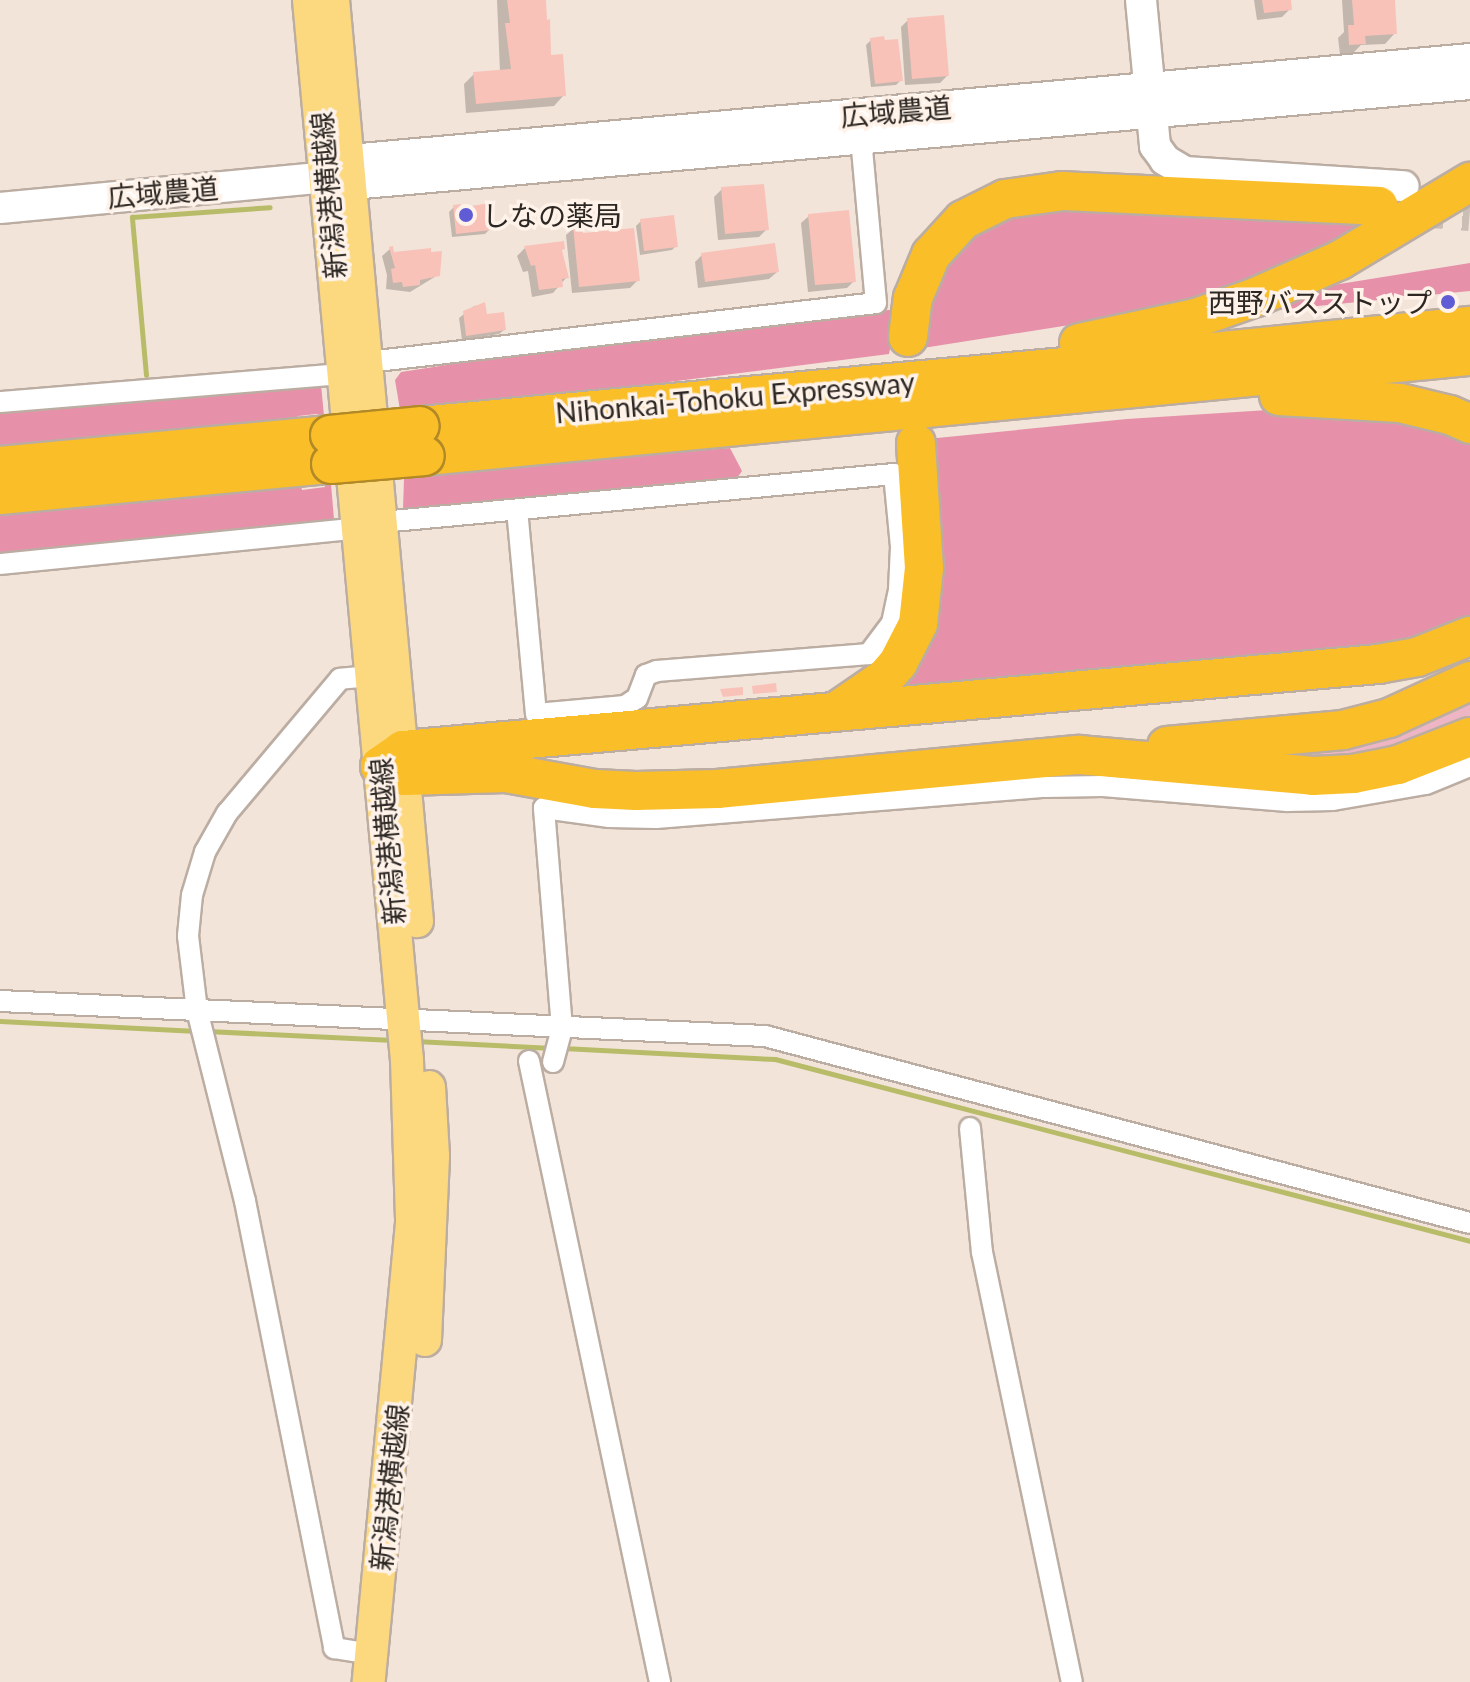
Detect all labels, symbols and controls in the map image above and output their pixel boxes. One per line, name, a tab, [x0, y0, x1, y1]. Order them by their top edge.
street label: 広域農道	[839, 89, 953, 133]
street label: 新潟港横越線	[304, 110, 352, 280]
street label: 広域農道	[106, 170, 220, 214]
place label: しなの薬局	[482, 198, 622, 232]
marker: しなの薬局	[457, 206, 475, 224]
place label: 西野バスストップ	[1208, 285, 1432, 319]
marker: 西野バスストップ	[1439, 293, 1457, 311]
street label: Nihonkai-Tohoku Expressway	[554, 365, 916, 429]
street label: 新潟港横越線	[363, 756, 411, 926]
street label: 新潟港横越線	[364, 1402, 414, 1572]

